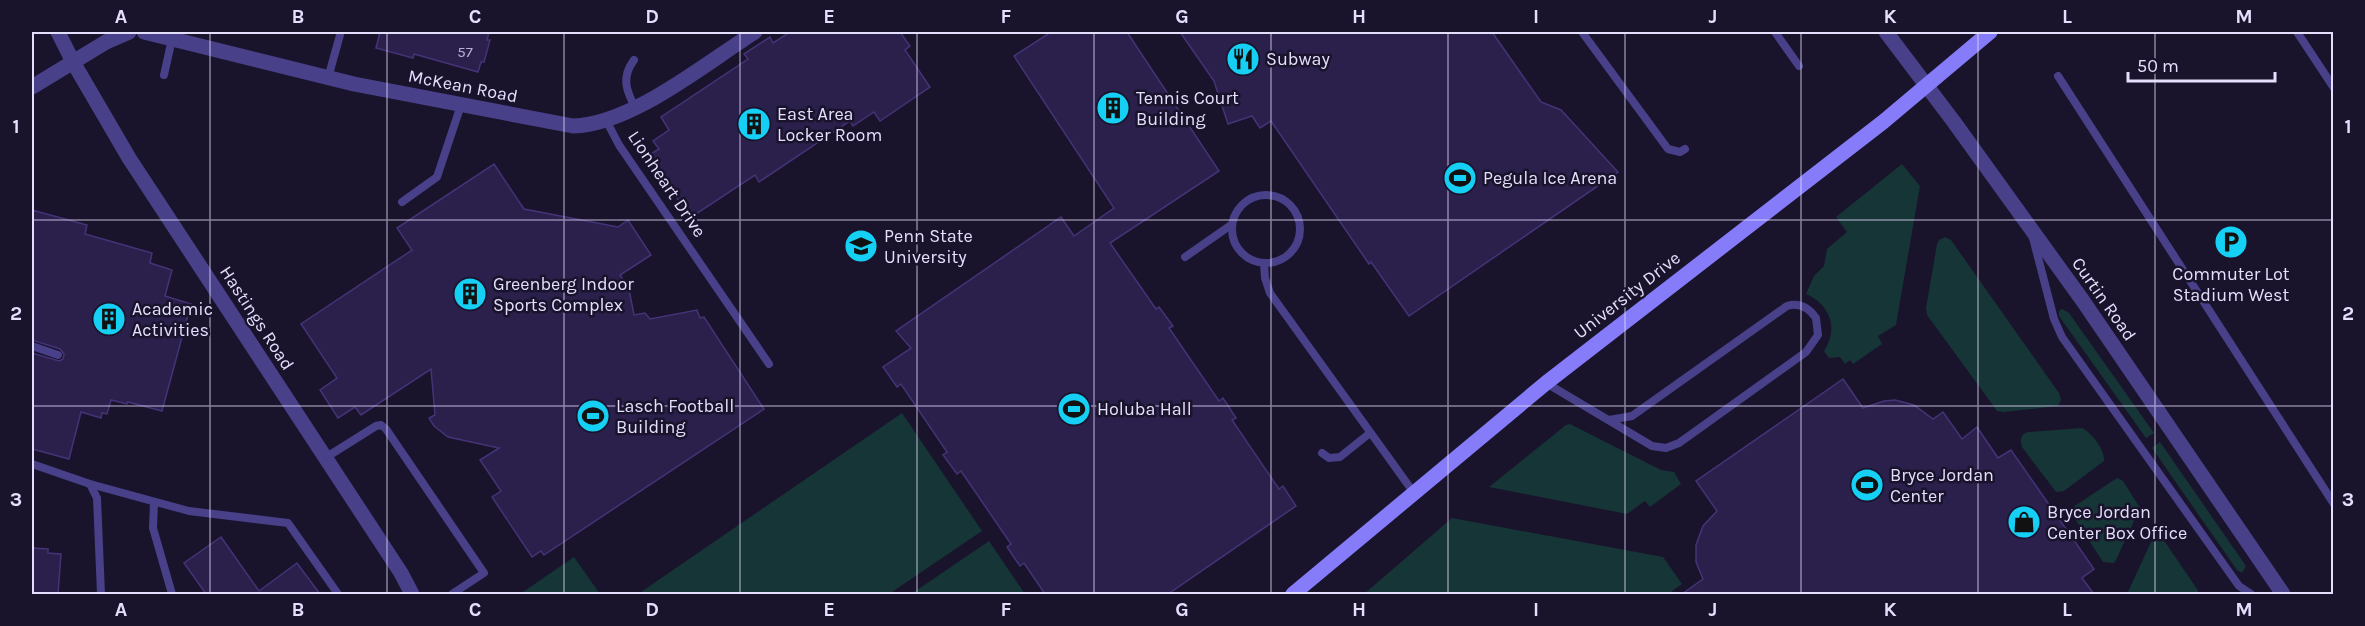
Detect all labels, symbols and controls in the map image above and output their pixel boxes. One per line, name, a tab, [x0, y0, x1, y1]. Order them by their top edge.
text: A	[115, 5, 128, 28]
text: B	[292, 5, 304, 28]
text: C	[469, 5, 481, 28]
text: D	[645, 5, 659, 28]
text: E	[823, 5, 835, 28]
text: F	[1001, 5, 1012, 28]
text: G	[1175, 5, 1189, 28]
text: H	[1352, 5, 1366, 28]
text: I	[1533, 5, 1539, 28]
text: J	[1709, 5, 1717, 28]
text: K	[1883, 5, 1897, 28]
text: L	[2062, 5, 2072, 28]
text: M	[2235, 5, 2253, 28]
restaurant icon: Subway	[1225, 41, 1261, 77]
house number: 57	[457, 43, 473, 61]
scale bar	[2128, 45, 2275, 83]
place label: Subway	[1266, 48, 1330, 70]
text: 50 m	[2137, 55, 2179, 77]
street label: McKean Road	[406, 65, 520, 107]
place label: Tennis Court Building	[1136, 87, 1239, 130]
building icon: Tennis Court Building	[1095, 90, 1131, 126]
place label: East Area Locker Room	[777, 103, 882, 146]
building icon: East Area Locker Room	[736, 106, 772, 142]
text: 1	[12, 115, 20, 138]
text: 1	[2344, 115, 2352, 138]
street label: Lionheart Drive	[623, 126, 711, 242]
sports icon: Pegula Ice Arena	[1442, 160, 1478, 196]
place label: Pegula Ice Arena	[1483, 167, 1617, 189]
parking icon: Commuter Lot Stadium West	[2213, 224, 2249, 260]
place label: Penn State University	[884, 225, 973, 268]
school or university icon: Penn State University	[843, 228, 879, 264]
street label: University Drive	[1569, 247, 1685, 343]
street label: Curtin Road	[2067, 253, 2141, 345]
street label: Hastings Road	[215, 262, 299, 374]
place label: Commuter Lot Stadium West	[2172, 263, 2290, 306]
place label: Greenberg Indoor Sports Complex	[493, 273, 634, 316]
building icon: Greenberg Indoor Sports Complex	[452, 276, 488, 312]
place label: Academic Activities	[132, 298, 213, 341]
building icon: Academic Activities	[91, 301, 127, 337]
text: 2	[10, 302, 22, 325]
text: 2	[2342, 302, 2354, 325]
sports icon: Holuba Hall	[1056, 391, 1092, 427]
place label: Lasch Football Building	[616, 395, 734, 438]
sports icon: Lasch Football Building	[575, 398, 611, 434]
place label: Holuba Hall	[1097, 398, 1192, 420]
place label: Bryce Jordan Center	[1890, 464, 1994, 507]
sports icon: Bryce Jordan Center	[1849, 467, 1885, 503]
text: 3	[10, 488, 22, 511]
text: 3	[2342, 488, 2354, 511]
place label: Bryce Jordan Center Box Office	[2047, 501, 2187, 544]
shop icon: Bryce Jordan Center Box Office	[2006, 504, 2042, 540]
text: A	[115, 598, 128, 621]
text: B	[292, 598, 304, 621]
text: C	[469, 598, 481, 621]
text: D	[645, 598, 659, 621]
text: E	[823, 598, 835, 621]
text: F	[1001, 598, 1012, 621]
text: G	[1175, 598, 1189, 621]
text: H	[1352, 598, 1366, 621]
text: I	[1533, 598, 1539, 621]
text: J	[1709, 598, 1717, 621]
text: K	[1883, 598, 1897, 621]
text: L	[2062, 598, 2072, 621]
text: M	[2235, 598, 2253, 621]

